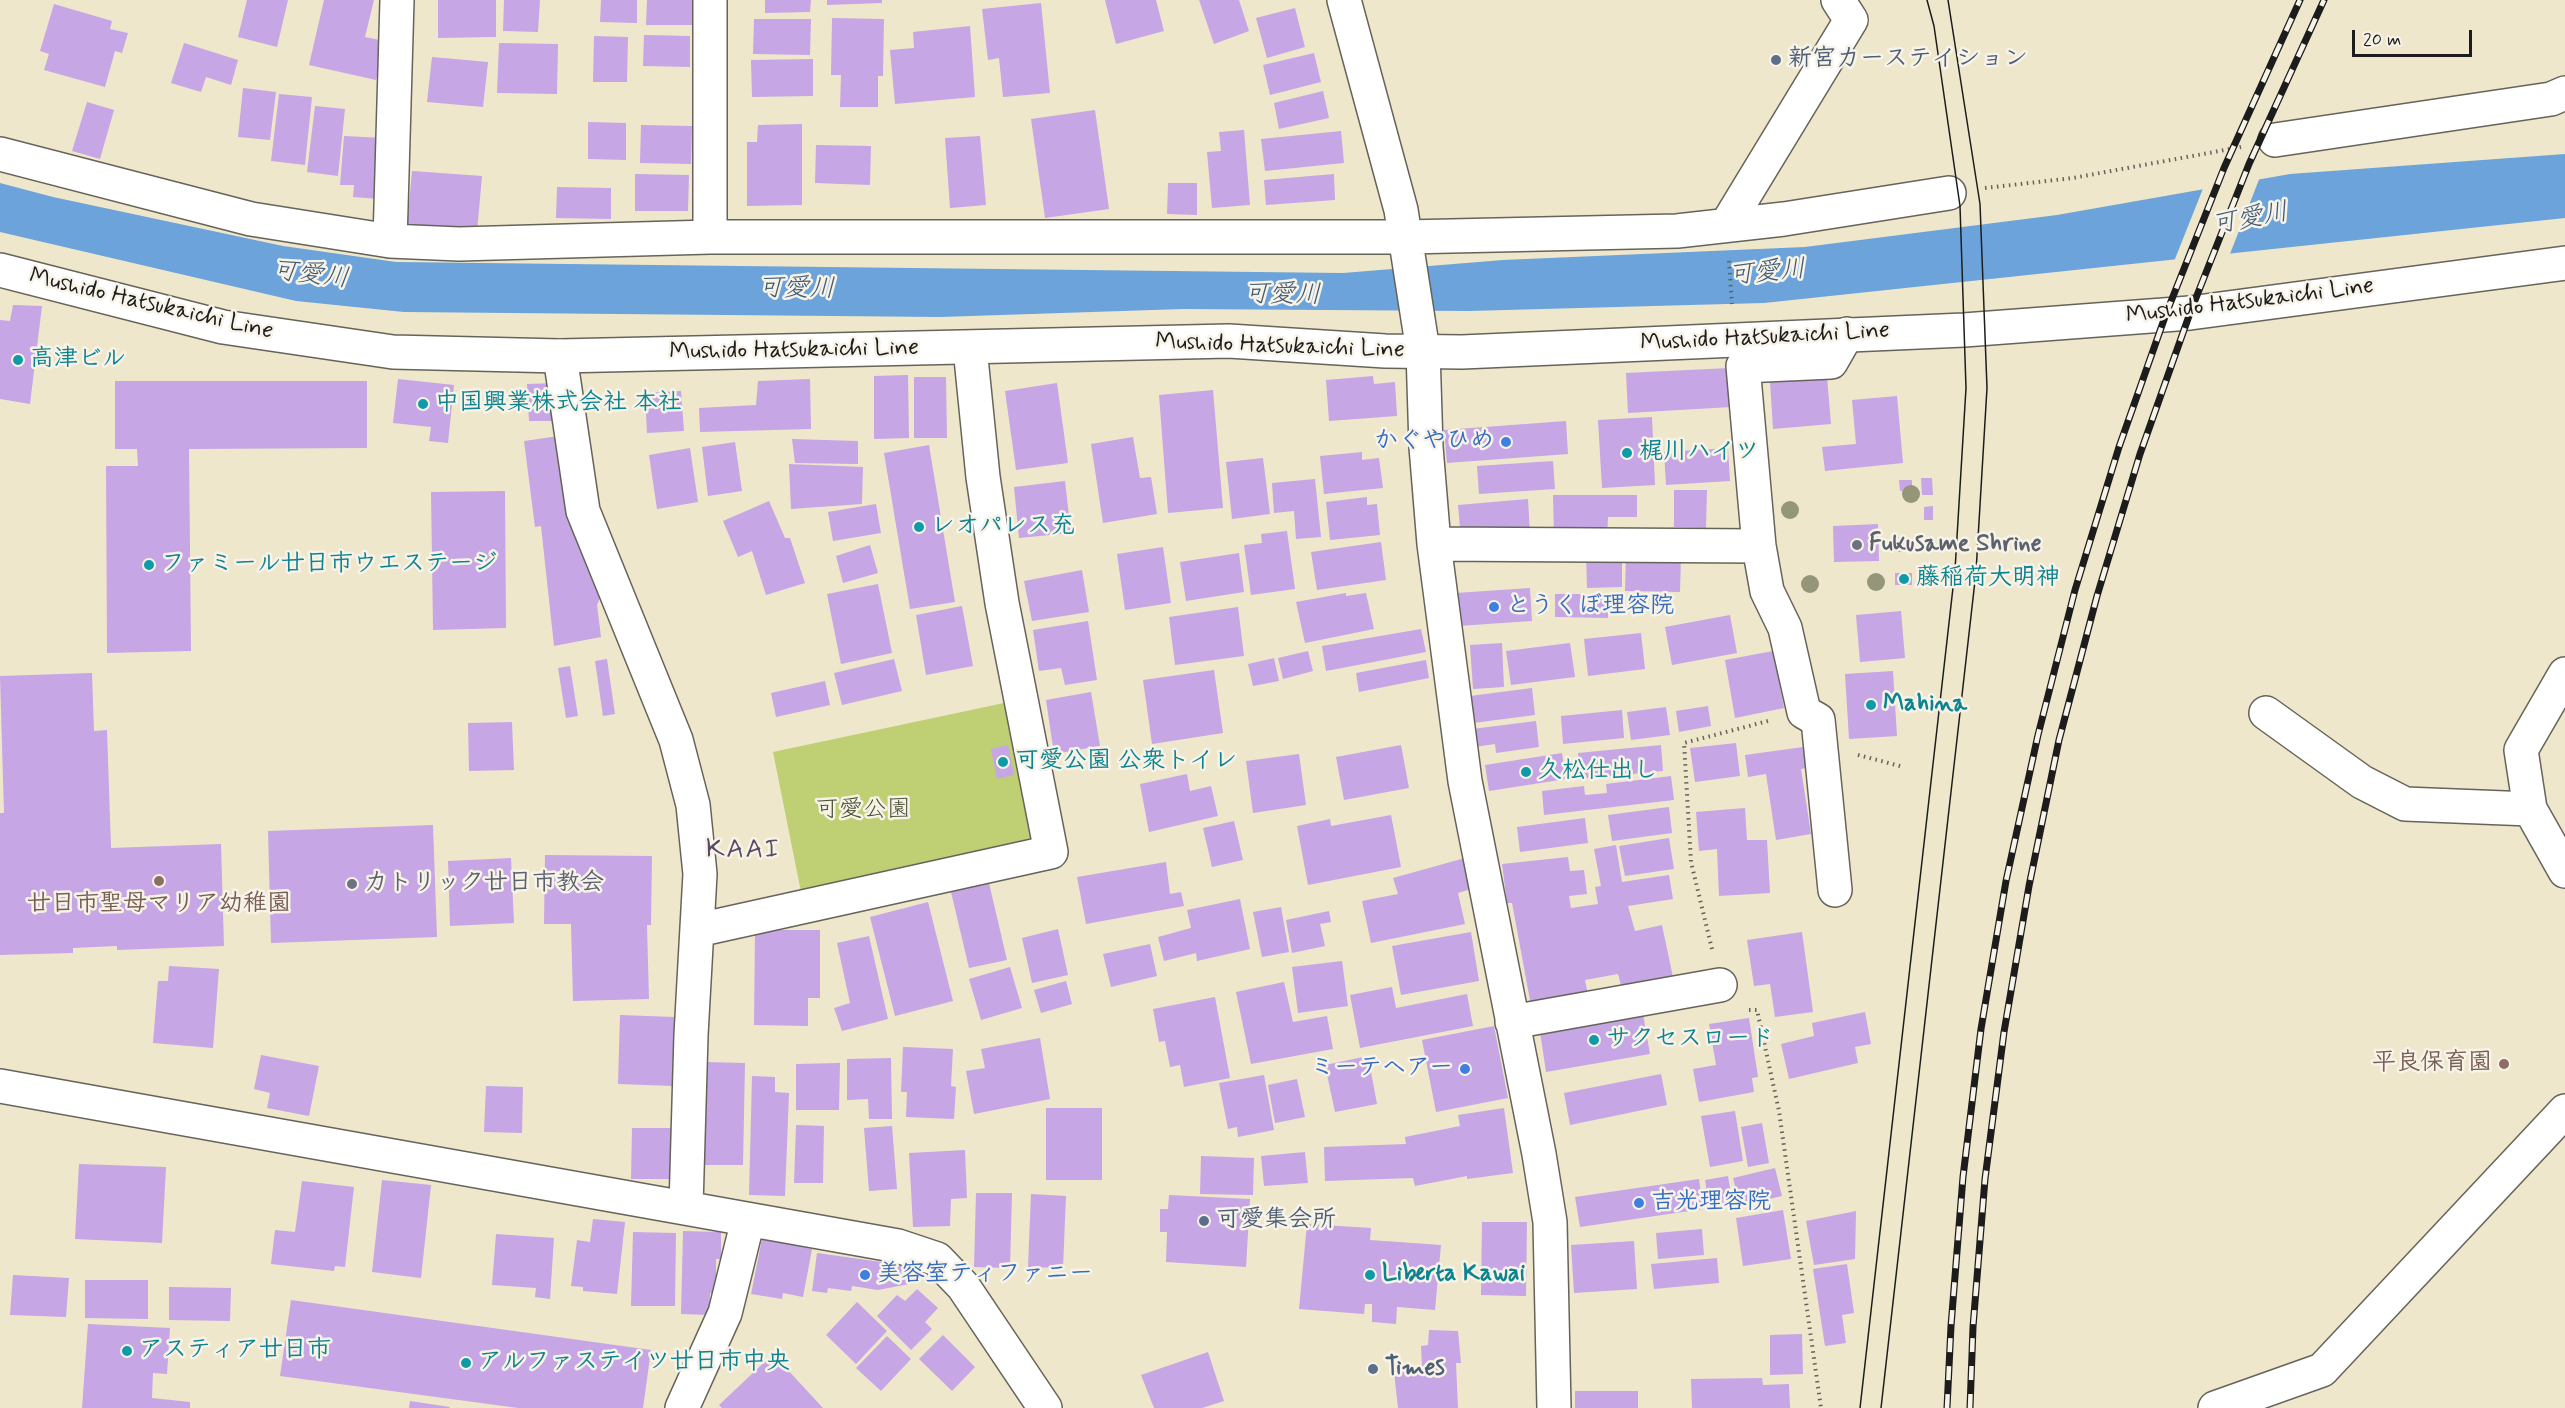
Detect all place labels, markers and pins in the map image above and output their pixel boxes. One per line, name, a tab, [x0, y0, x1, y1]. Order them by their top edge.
place label: 新宮カーステイション	[1788, 46, 2028, 74]
marker: 新宮カーステイション	[1769, 53, 1783, 67]
place label: 高津ビル	[30, 346, 126, 374]
marker: 高津ビル	[11, 353, 25, 367]
place label: 中国興業株式会社 本社	[435, 390, 681, 418]
marker: 中国興業株式会社 本社	[416, 397, 430, 411]
place label: かぐやひめ	[1374, 428, 1494, 456]
marker: かぐやひめ	[1499, 435, 1513, 449]
place label: 梶川ハイツ	[1639, 439, 1759, 467]
marker: 梶川ハイツ	[1620, 446, 1634, 460]
place label: レオパレス充	[931, 513, 1075, 541]
marker: レオパレス充	[912, 520, 926, 534]
place label: Fukusame Shrine	[1869, 531, 2042, 559]
marker: Fukusame Shrine	[1850, 538, 1864, 552]
place label: ファミール廿日市ウエステージ	[161, 551, 497, 579]
marker: ファミール廿日市ウエステージ	[142, 558, 156, 572]
place label: 藤稲荷大明神	[1916, 565, 2060, 593]
marker: 藤稲荷大明神	[1897, 572, 1911, 586]
place label: とうくぼ理容院	[1506, 593, 1674, 621]
marker: とうくぼ理容院	[1487, 600, 1501, 614]
place label: Mahina	[1883, 691, 1967, 719]
marker: Mahina	[1864, 698, 1878, 712]
place label: 可愛公園 公衆トイレ	[1015, 748, 1237, 776]
marker: 可愛公園 公衆トイレ	[996, 755, 1010, 769]
place label: 久松仕出し	[1538, 758, 1658, 786]
marker: 久松仕出し	[1519, 765, 1533, 779]
place label: カトリック廿日市教会	[364, 870, 604, 898]
marker: 廿日市聖母マリア幼稚園	[152, 874, 166, 888]
marker: カトリック廿日市教会	[345, 877, 359, 891]
place label: 廿日市聖母マリア幼稚園	[27, 891, 291, 919]
place label: サクセスロード	[1606, 1026, 1774, 1054]
marker: サクセスロード	[1587, 1033, 1601, 1047]
place label: 平良保育園	[2372, 1050, 2492, 1078]
place label: ミーテヘアー	[1310, 1055, 1453, 1083]
marker: 平良保育園	[2497, 1057, 2511, 1071]
marker: ミーテヘアー	[1458, 1062, 1472, 1076]
place label: 吉光理容院	[1651, 1189, 1771, 1217]
marker: 吉光理容院	[1632, 1196, 1646, 1210]
place label: 可愛集会所	[1216, 1207, 1336, 1235]
marker: 可愛集会所	[1197, 1214, 1211, 1228]
place label: 美容室ティファニー	[877, 1261, 1093, 1289]
place label: Liberta Kawai	[1382, 1261, 1525, 1289]
marker: 美容室ティファニー	[858, 1268, 872, 1282]
marker: Liberta Kawai	[1363, 1268, 1377, 1282]
place label: アスティア廿日市	[139, 1337, 331, 1365]
marker: アスティア廿日市	[120, 1344, 134, 1358]
place label: アルファステイツ廿日市中央	[478, 1349, 790, 1377]
place label: Times	[1385, 1355, 1445, 1383]
marker: アルファステイツ廿日市中央	[459, 1356, 473, 1370]
marker: Times	[1366, 1362, 1380, 1376]

